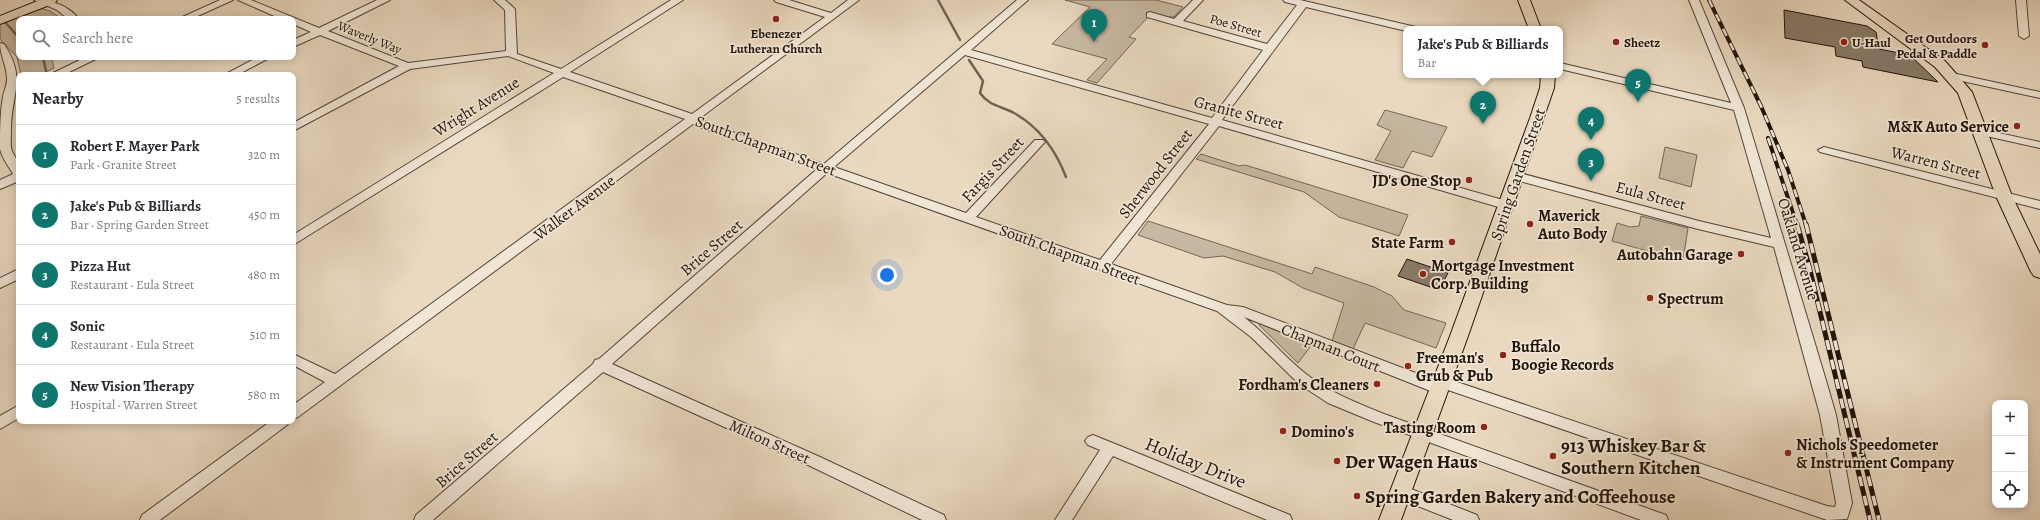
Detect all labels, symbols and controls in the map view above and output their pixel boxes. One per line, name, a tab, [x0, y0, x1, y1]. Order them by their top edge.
pin: 1	[1081, 9, 1107, 42]
street label: Poe Street	[1208, 10, 1265, 41]
marker: Ebenezer Lutheran Church	[771, 14, 781, 24]
search box	[16, 16, 296, 60]
street label: Waverly Way	[334, 17, 404, 58]
place label: Ebenezer Lutheran Church	[730, 25, 822, 57]
popup	[1403, 26, 1563, 78]
icon: search	[30, 27, 52, 49]
text: Search here	[62, 28, 133, 48]
place label: Get Outdoors Pedal & Paddle	[1897, 30, 1977, 62]
text: Jake's Pub & Billiards	[1417, 34, 1549, 54]
place label: Sheetz	[1624, 34, 1660, 51]
place label: U-Haul	[1852, 34, 1891, 51]
marker: Sheetz	[1611, 37, 1621, 47]
marker: U-Haul	[1839, 37, 1849, 47]
marker: Get Outdoors Pedal & Paddle	[1980, 40, 1990, 50]
text: Bar	[1417, 54, 1436, 71]
pin: 5	[1625, 69, 1651, 102]
street label: Wright Avenue	[428, 72, 524, 143]
text: Nearby	[32, 87, 83, 110]
text: 5 results	[236, 90, 280, 107]
street label: Granite Street	[1191, 90, 1286, 136]
pin: 2	[1470, 91, 1496, 124]
street label: Spring Garden Street	[1485, 105, 1551, 243]
pin: 4	[1578, 107, 1604, 140]
street label: South Chapman Street	[692, 110, 839, 182]
place label: M&K Auto Service	[1887, 116, 2009, 138]
marker: M&K Auto Service	[2012, 121, 2022, 131]
street label: Sherwood Street	[1114, 124, 1198, 223]
street label: Fargis Street	[957, 132, 1029, 207]
text: Robert F. Mayer Park	[70, 136, 200, 156]
street label: Warren Street	[1888, 141, 1983, 185]
text: 1	[43, 146, 47, 163]
text: 320 m	[248, 146, 280, 163]
pin: 3	[1578, 148, 1604, 181]
text: Park · Granite Street	[70, 156, 177, 173]
street label: Walker Avenue	[529, 170, 620, 246]
place label: JD's One Stop	[1372, 170, 1461, 192]
marker: JD's One Stop	[1464, 175, 1474, 185]
street label: Eula Street	[1613, 176, 1688, 216]
street label: Oakland Avenue	[1772, 195, 1824, 303]
text: Jake's Pub & Billiards	[70, 196, 201, 216]
place label: Maverick Auto Body	[1537, 205, 1608, 245]
text: 2	[42, 206, 48, 223]
text: 450 m	[248, 206, 280, 223]
street label: Brice Street	[676, 214, 748, 281]
text: Bar · Spring Garden Street	[70, 216, 209, 233]
street label: South Chapman Street	[996, 219, 1143, 291]
marker: Maverick Auto Body	[1525, 219, 1535, 229]
place label: State Farm	[1371, 232, 1445, 254]
marker: State Farm	[1447, 237, 1457, 247]
place label: Autobahn Garage	[1616, 244, 1733, 266]
marker: Autobahn Garage	[1736, 249, 1746, 259]
place label: Mortgage Investment Corp. Building	[1431, 255, 1575, 295]
text: Pizza Hut	[70, 256, 131, 276]
your location	[877, 265, 897, 285]
text: 3	[42, 266, 48, 283]
text: 480 m	[247, 266, 280, 283]
marker: Mortgage Investment Corp. Building	[1418, 269, 1428, 279]
text: Restaurant · Eula Street	[70, 276, 194, 293]
place label: Spectrum	[1658, 288, 1724, 310]
marker: Spectrum	[1645, 293, 1655, 303]
text: Sonic	[70, 316, 105, 336]
street label: Chapman Court	[1278, 318, 1383, 378]
text: 4	[42, 326, 48, 343]
text: 510 m	[250, 326, 280, 343]
text: Restaurant · Eula Street	[70, 336, 194, 353]
place label: Buffalo Boogie Records	[1511, 336, 1614, 376]
place label: Freeman's Grub & Pub	[1416, 347, 1493, 387]
marker: Buffalo Boogie Records	[1498, 350, 1508, 360]
marker: Freeman's Grub & Pub	[1403, 361, 1413, 371]
place label: Fordham's Cleaners	[1238, 374, 1369, 396]
text: New Vision Therapy	[70, 376, 194, 396]
marker: Fordham's Cleaners	[1372, 379, 1382, 389]
text: 5	[42, 386, 48, 403]
text: 580 m	[248, 386, 280, 403]
text: Hospital · Warren Street	[70, 396, 197, 413]
map controls	[1992, 400, 2028, 508]
button: +	[1992, 400, 2028, 436]
street label: Milton Street	[726, 414, 814, 470]
place label: Tasting Room	[1384, 417, 1477, 439]
place label: Domino's	[1291, 421, 1354, 443]
marker: Tasting Room	[1479, 422, 1489, 432]
street label: Brice Street	[431, 426, 503, 493]
marker: Domino's	[1278, 426, 1288, 436]
street label: Holiday Drive	[1141, 431, 1250, 495]
place label: 913 Whiskey Bar & Southern Kitchen	[1561, 433, 1707, 481]
place label: Nichols Speedometer & Instrument Company	[1796, 434, 1954, 474]
button: −	[1992, 436, 2028, 472]
marker: Nichols Speedometer & Instrument Company	[1783, 448, 1793, 458]
place label: Der Wagen Haus	[1345, 449, 1478, 475]
marker: 913 Whiskey Bar & Southern Kitchen	[1548, 451, 1558, 461]
marker: Der Wagen Haus	[1332, 456, 1342, 466]
button: locate	[1992, 472, 2028, 508]
place label: Spring Garden Bakery and Coffeehouse	[1365, 484, 1676, 510]
marker: Spring Garden Bakery and Coffeehouse	[1352, 491, 1362, 501]

